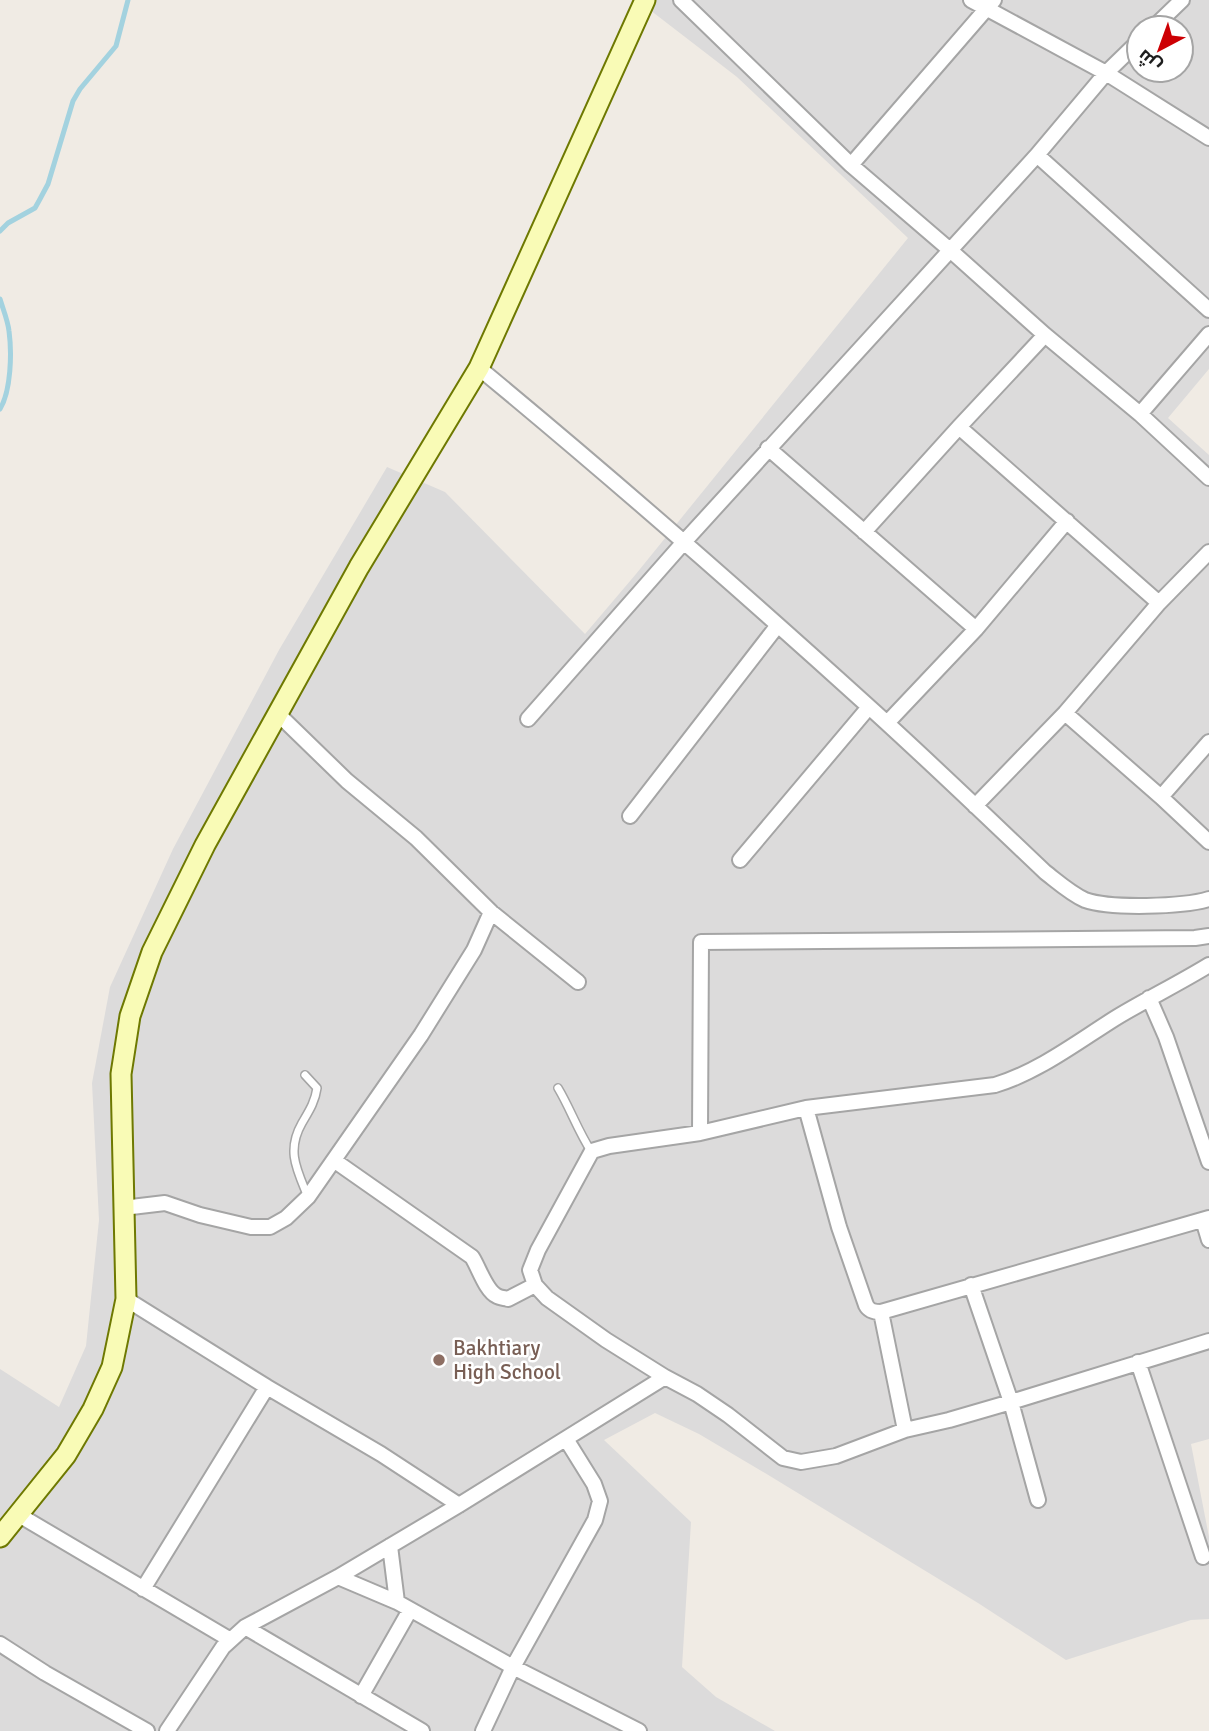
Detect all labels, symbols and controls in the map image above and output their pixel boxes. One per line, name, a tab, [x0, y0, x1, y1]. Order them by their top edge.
north arrow	[1125, 14, 1195, 84]
text: ش	[1132, 44, 1167, 78]
place label: Bakhtiary High School	[453, 1335, 561, 1385]
marker: Bakhtiary High School	[431, 1352, 447, 1368]

